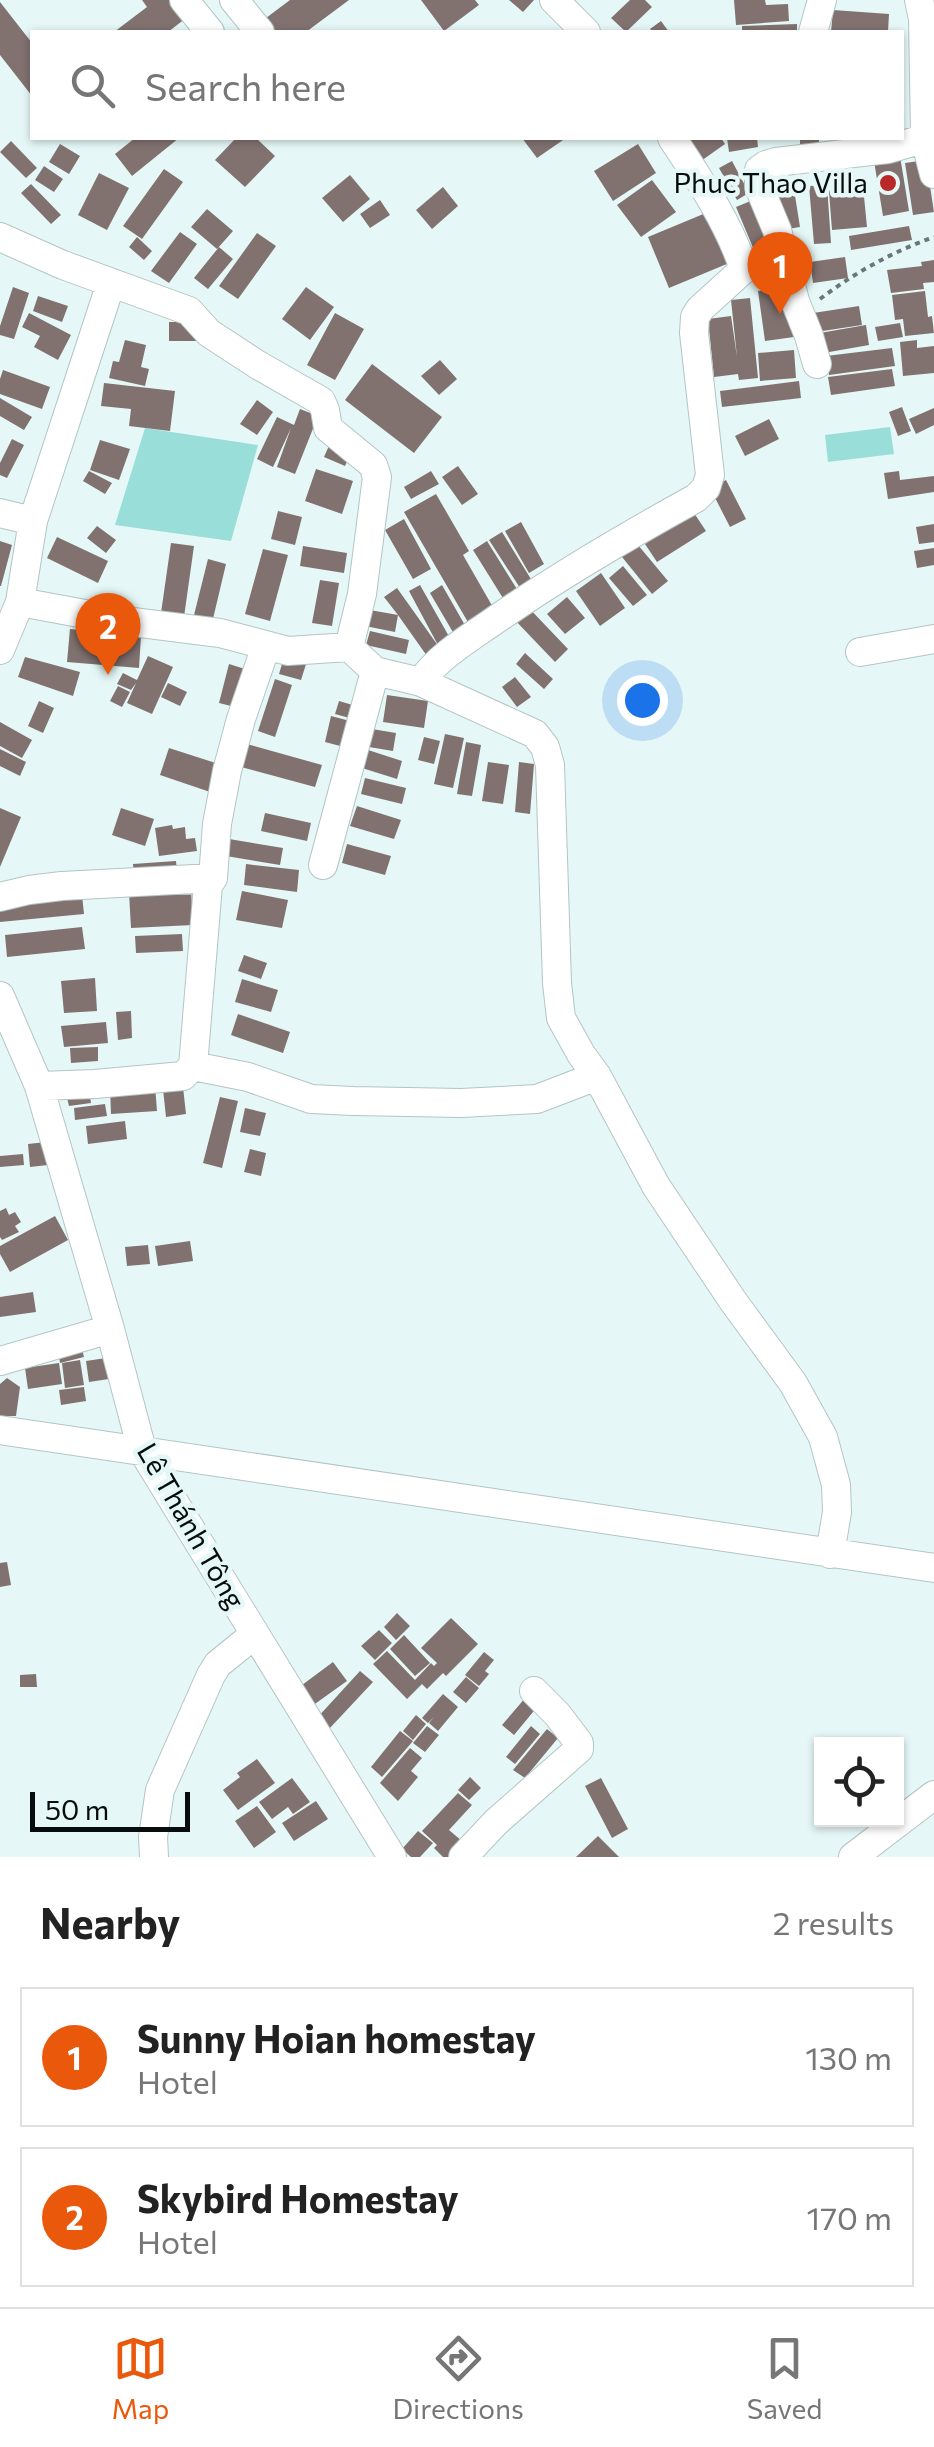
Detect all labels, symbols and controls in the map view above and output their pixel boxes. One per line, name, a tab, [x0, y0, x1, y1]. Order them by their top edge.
search box	[30, 30, 904, 140]
icon: search	[65, 58, 120, 113]
text: Search here	[145, 62, 346, 109]
place label: Phuc Thao Villa	[674, 165, 868, 199]
marker: Phuc Thao Villa	[877, 172, 899, 194]
pin: 1	[748, 232, 812, 314]
pin: 2	[76, 592, 140, 675]
your location	[617, 675, 668, 726]
street label: Lê Thánh Tông	[131, 1437, 253, 1614]
map controls	[814, 1737, 904, 1827]
button: locate	[814, 1737, 904, 1827]
scale bar	[30, 1787, 190, 1832]
text: 50 m	[45, 1792, 109, 1826]
text: Nearby	[40, 1896, 180, 1948]
text: 2 results	[773, 1902, 894, 1942]
text: Sunny Hoian homestay	[137, 2014, 536, 2061]
text: 1	[67, 2037, 82, 2077]
text: 130 m	[805, 2037, 892, 2077]
text: Hotel	[137, 2061, 218, 2101]
text: Skybird Homestay	[137, 2174, 459, 2221]
text: 2	[65, 2197, 84, 2237]
text: 170 m	[807, 2197, 892, 2237]
text: Hotel	[137, 2221, 218, 2261]
tab: Map	[112, 2331, 169, 2425]
tab: Directions	[392, 2331, 524, 2425]
tab: Saved	[747, 2331, 822, 2425]

